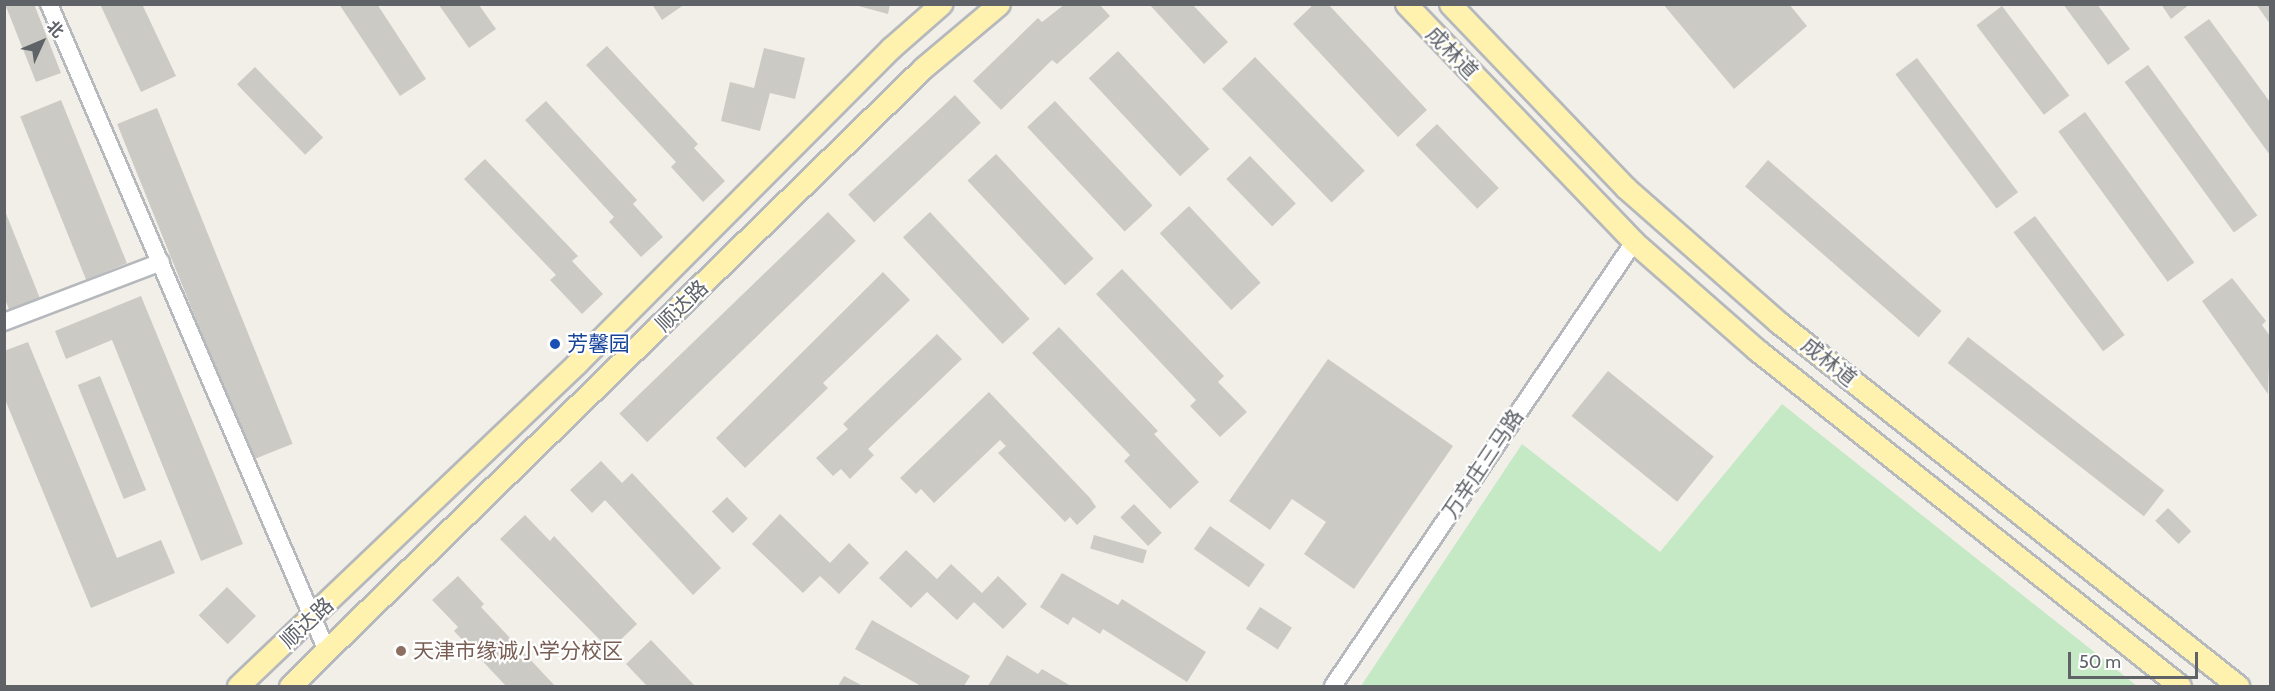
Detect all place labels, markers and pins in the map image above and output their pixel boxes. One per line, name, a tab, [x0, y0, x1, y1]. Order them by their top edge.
place label: 芳馨园	[567, 331, 630, 357]
marker: 芳馨园	[548, 337, 562, 351]
place label: 天津市缘诚小学分校区	[413, 638, 623, 664]
marker: 天津市缘诚小学分校区	[394, 644, 408, 658]

